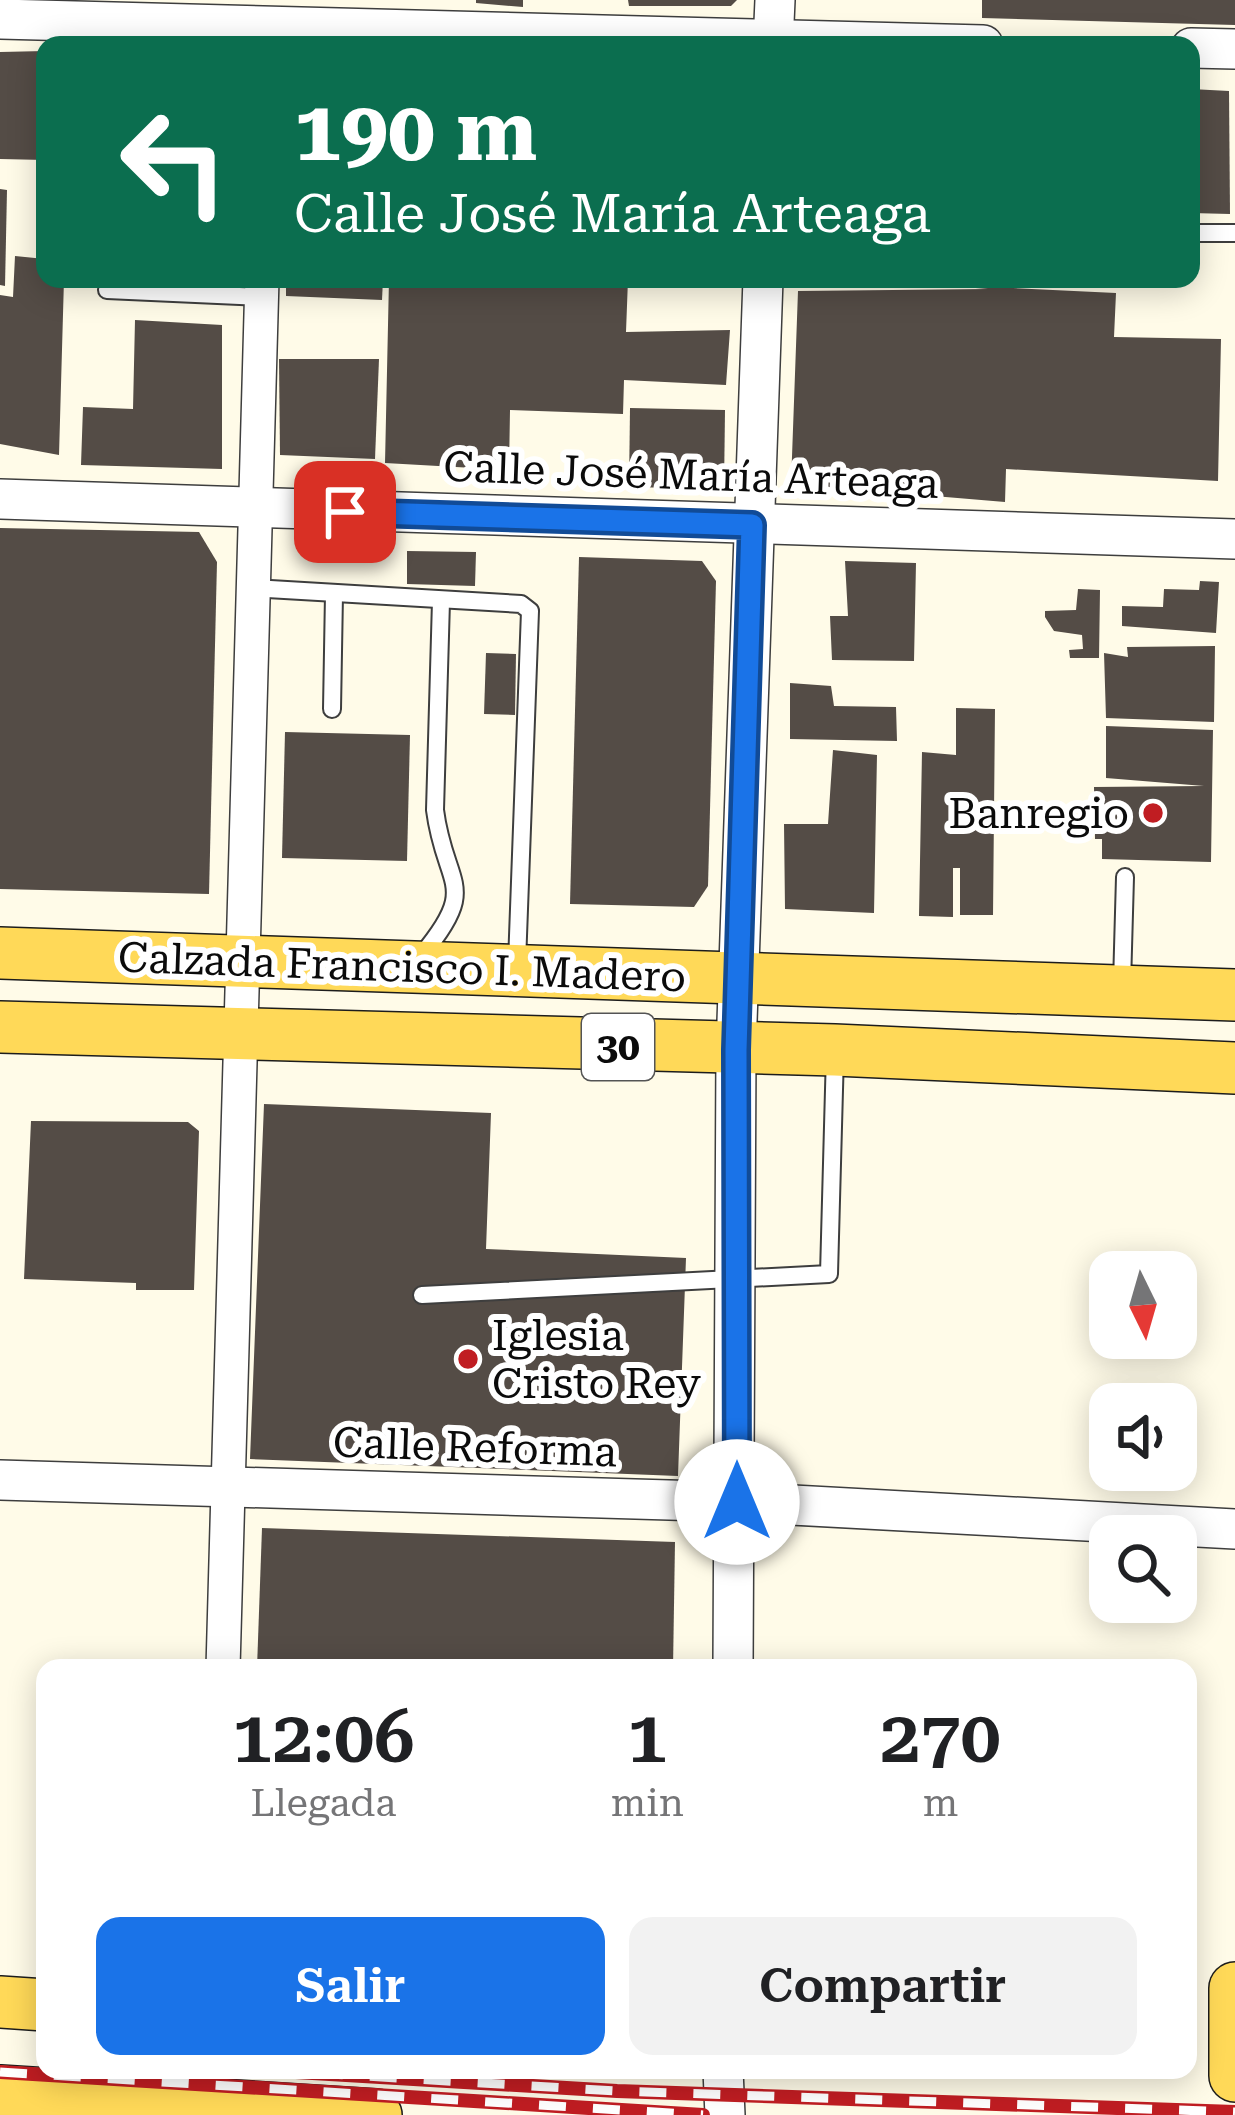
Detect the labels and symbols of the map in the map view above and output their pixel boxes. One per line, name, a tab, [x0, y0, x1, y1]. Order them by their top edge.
street label: Calle José María Arteaga	[443, 442, 940, 508]
pin	[294, 461, 396, 563]
place label: Banregio	[949, 789, 1129, 838]
marker: Banregio	[1140, 800, 1166, 826]
street label: Calzada Francisco I. Madero	[117, 933, 687, 1001]
road number: 30	[582, 1014, 654, 1080]
north arrow	[1089, 1251, 1197, 1359]
place label: Iglesia Cristo Rey	[492, 1311, 701, 1408]
marker: Iglesia Cristo Rey	[455, 1346, 481, 1372]
street label: Calle Reforma	[332, 1418, 618, 1476]
position arrow	[674, 1439, 800, 1565]

